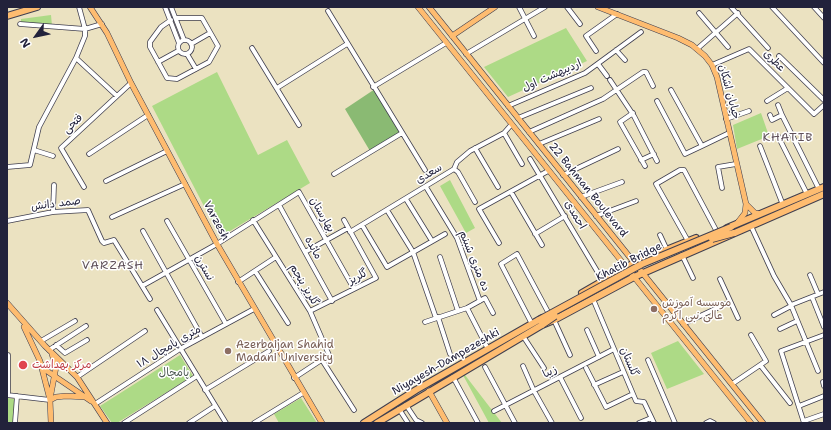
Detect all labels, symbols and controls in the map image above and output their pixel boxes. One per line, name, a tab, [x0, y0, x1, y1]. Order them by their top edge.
north arrow	[16, 16, 56, 56]
text: N	[17, 35, 34, 51]
street label: عطری	[760, 47, 788, 75]
street label: اردیبهشت اول	[520, 57, 584, 95]
street label: خیابان اشکان	[715, 63, 743, 121]
street label: فتحی	[60, 111, 86, 137]
district label: KHATIB	[763, 131, 813, 145]
street label: 22 Bahman Boulevard	[546, 140, 630, 240]
street label: سعدی	[413, 161, 445, 187]
street label: صمد دانش	[30, 194, 82, 214]
street label: بهارستان	[307, 195, 337, 235]
street label: احمدی	[561, 198, 589, 232]
street label: Varzesh	[200, 199, 232, 243]
street label: ده متری شبنم	[456, 229, 492, 293]
street label: مائده	[301, 234, 325, 262]
street label: Khatib Bridge	[594, 240, 664, 284]
street label: نسترن	[191, 253, 217, 283]
district label: VARZASH	[82, 259, 144, 273]
street label: گلریز پنجم	[286, 262, 322, 308]
street label: گلریز	[346, 266, 370, 288]
place label: موسسه آموزش عالی نبی اکرم	[662, 296, 731, 322]
marker: موسسه آموزش عالی نبی اکرم	[649, 304, 659, 314]
street label: ۱۸ متری پامچال	[135, 323, 203, 371]
street label: Niyayesh-Dampezeshki	[390, 326, 502, 398]
place label: Azerbaijan Shahid Madani University	[236, 338, 334, 364]
street label: گلستان	[617, 345, 641, 379]
marker: Azerbaijan Shahid Madani University	[223, 346, 233, 356]
place label: مرکز بهداشت	[32, 358, 91, 372]
marker: مرکز بهداشت	[17, 359, 29, 371]
street label: زیبا	[541, 363, 559, 381]
park label: پامچال	[159, 366, 189, 380]

